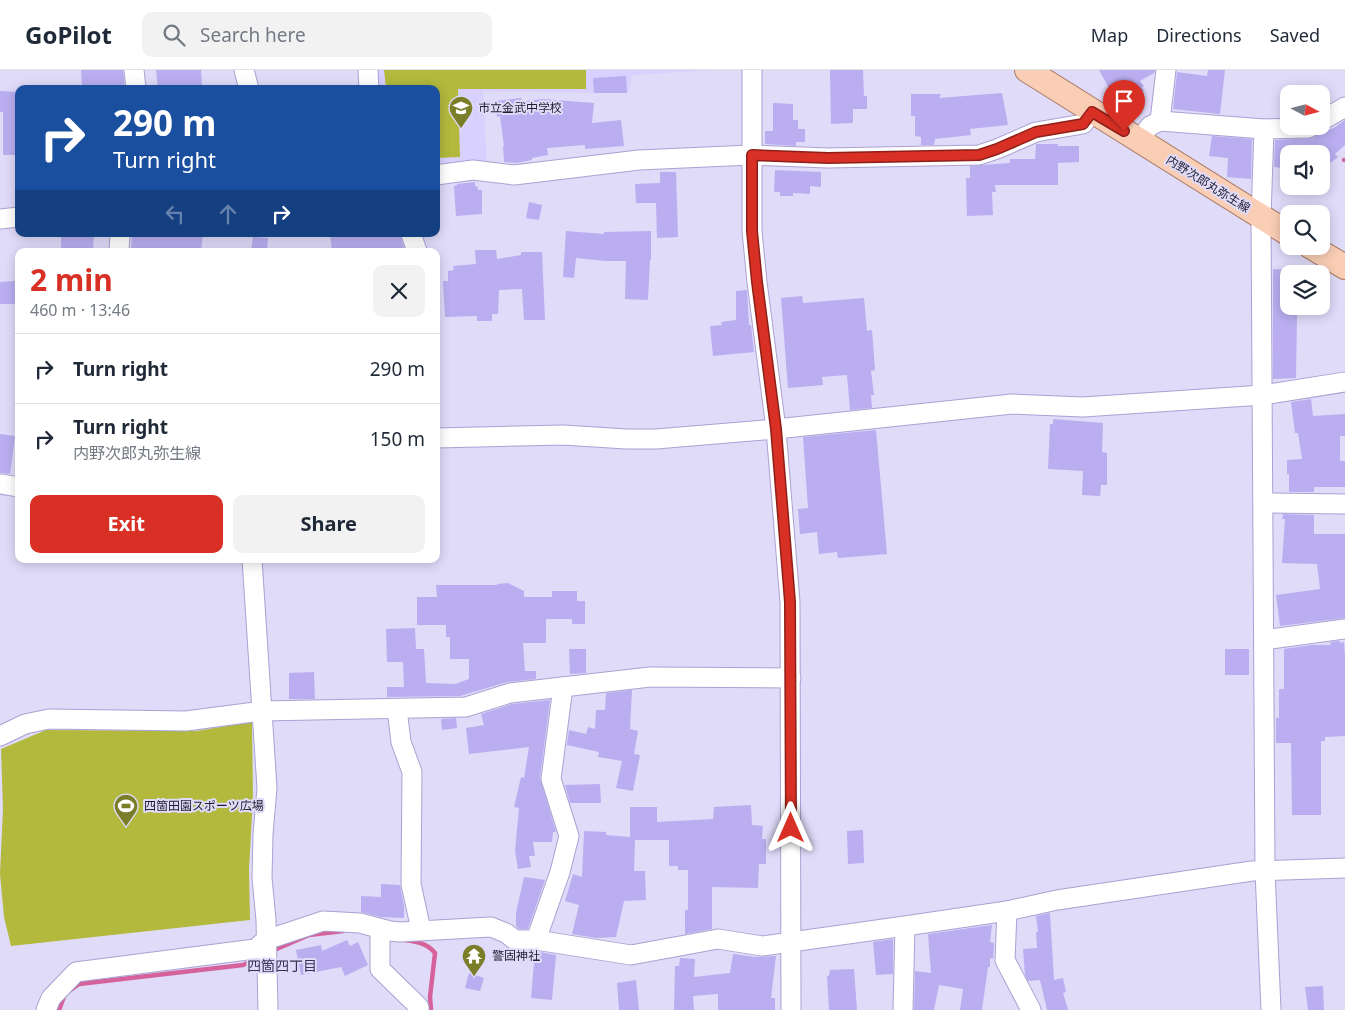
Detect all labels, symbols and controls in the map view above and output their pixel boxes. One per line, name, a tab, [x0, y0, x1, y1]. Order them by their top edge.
search box	[142, 12, 492, 57]
text: GoPilot	[25, 18, 112, 51]
icon: search	[160, 21, 188, 49]
text: Search here	[200, 22, 306, 48]
text: Map	[1091, 23, 1128, 47]
text: Directions	[1156, 23, 1242, 47]
text: Saved	[1270, 23, 1320, 47]
pin	[1103, 80, 1145, 131]
north arrow	[1280, 85, 1330, 135]
map controls	[1280, 85, 1330, 315]
icon: arrive	[1110, 87, 1138, 115]
school or university icon: 市立金武中学校	[448, 95, 474, 129]
text: 290 m	[113, 99, 216, 146]
place label: 市立金武中学校	[478, 99, 562, 116]
icon: right	[30, 105, 95, 170]
text: Turn right	[113, 144, 216, 174]
button: sound	[1280, 145, 1330, 195]
street label: 内野次郎丸弥生線	[1163, 151, 1253, 216]
icon: left	[161, 200, 189, 228]
icon: ahead	[214, 200, 242, 228]
icon: right	[267, 200, 295, 228]
button: search	[1280, 205, 1330, 255]
text: 2 min	[30, 259, 113, 300]
button: close	[373, 265, 425, 317]
button: layers	[1280, 265, 1330, 315]
text: 460 m · 13:46	[30, 299, 130, 321]
icon: right	[30, 355, 58, 383]
text: Turn right	[73, 356, 168, 382]
text: 290 m	[370, 356, 425, 382]
text: Turn right	[73, 414, 168, 440]
icon: right	[30, 425, 58, 453]
text: 150 m	[370, 426, 425, 452]
text: 内野次郎丸弥生線	[73, 442, 201, 464]
button: Exit	[30, 495, 223, 553]
button: Share	[233, 495, 425, 553]
sports icon: 四箇田園スポーツ広場	[113, 793, 139, 827]
place label: 四箇田園スポーツ広場	[144, 797, 264, 814]
position arrow	[764, 801, 816, 853]
temple icon: 警固神社	[461, 943, 487, 977]
place label: 警固神社	[492, 947, 540, 964]
district label: 四箇四丁目	[247, 956, 317, 975]

